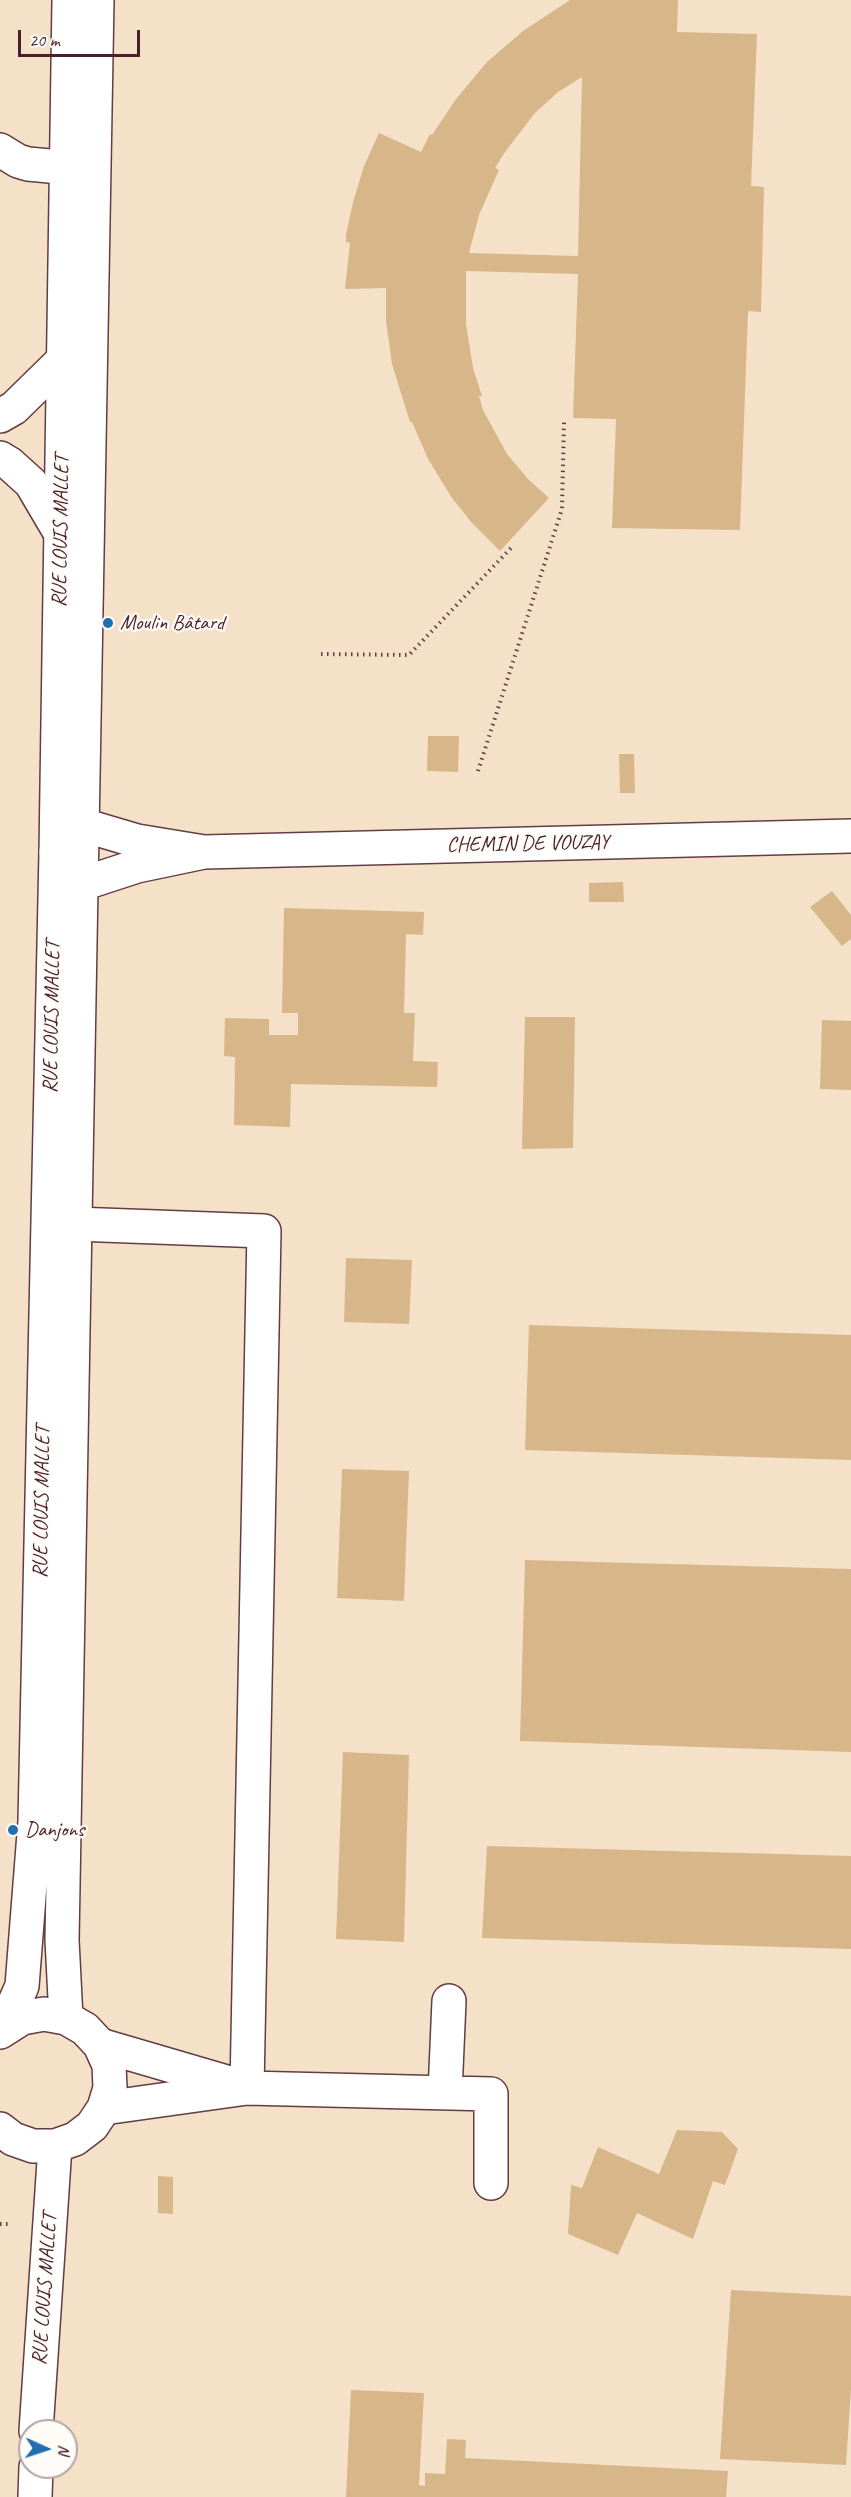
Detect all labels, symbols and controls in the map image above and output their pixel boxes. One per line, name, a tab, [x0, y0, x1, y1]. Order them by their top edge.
scale bar	[21, 18, 142, 56]
text: 20 m	[29, 29, 60, 51]
street label: RUE LOUIS MALLET	[47, 455, 75, 607]
place label: Moulin Bâtard	[120, 610, 224, 636]
marker: Moulin Bâtard	[101, 616, 115, 630]
street label: CHEMIN DE VOUZAY	[447, 830, 609, 858]
street label: RUE LOUIS MALLET	[38, 941, 66, 1093]
street label: RUE LOUIS MALLET	[28, 1426, 56, 1578]
place label: Danjons	[25, 1817, 84, 1843]
marker: Danjons	[6, 1823, 20, 1837]
street label: RUE LOUIS MALLET	[27, 2212, 63, 2366]
north arrow	[18, 2419, 78, 2479]
text: N	[54, 2444, 74, 2455]

